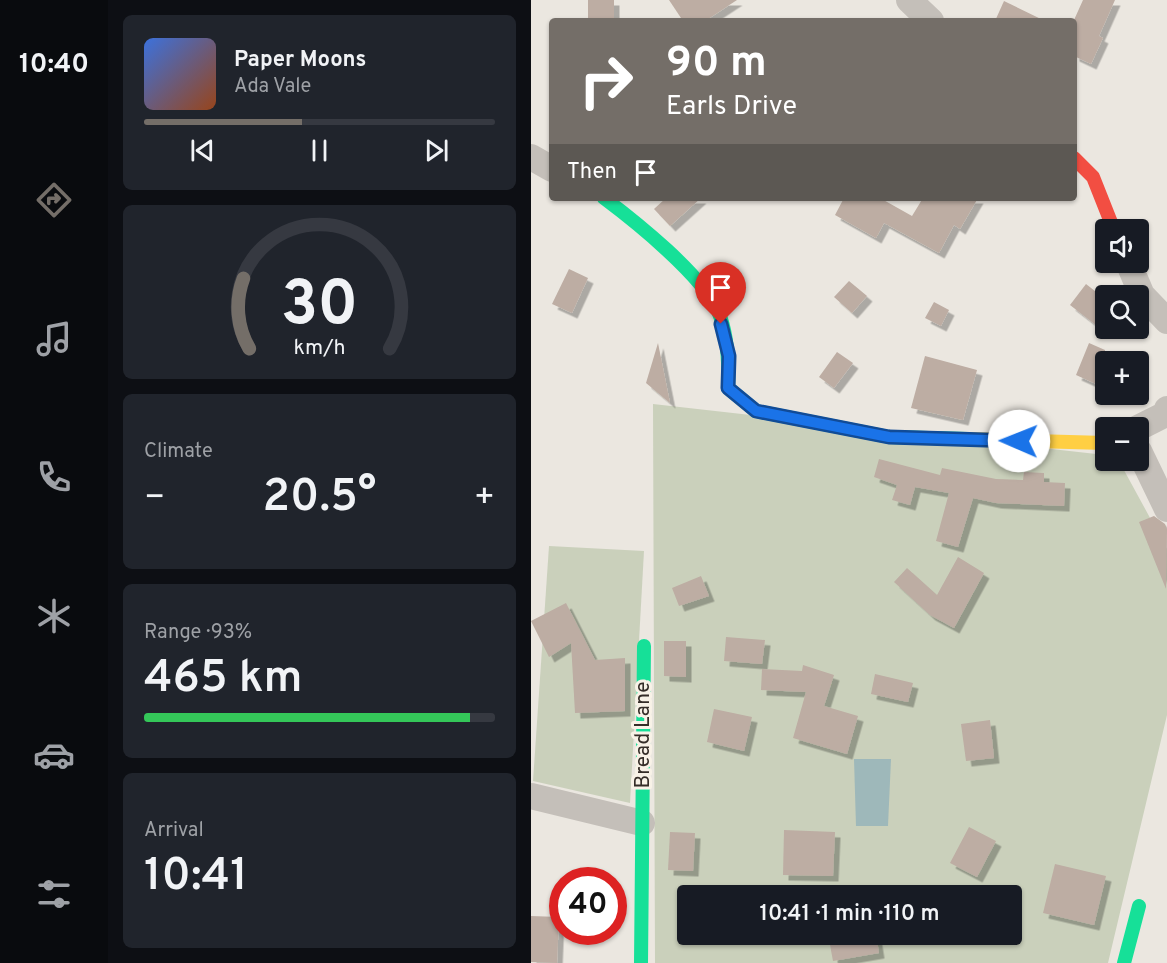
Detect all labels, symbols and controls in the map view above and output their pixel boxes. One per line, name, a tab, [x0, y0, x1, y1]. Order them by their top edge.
text: 90 m	[666, 38, 767, 91]
icon: right	[567, 42, 645, 120]
text: Paper Moons	[234, 47, 366, 74]
text: 10:40	[19, 48, 89, 82]
text: Ada Vale	[234, 74, 311, 100]
text: Earls Drive	[666, 90, 797, 124]
icon: previous	[186, 134, 219, 167]
icon: pause	[303, 134, 336, 167]
icon: next	[420, 134, 453, 167]
icon: arrive	[629, 156, 662, 189]
text: Then	[567, 159, 617, 186]
icon: directions	[33, 179, 75, 221]
map controls	[1095, 219, 1149, 471]
button: sound	[1095, 219, 1149, 273]
pin	[695, 262, 746, 324]
text: 30	[281, 268, 358, 347]
icon: arrive	[704, 271, 737, 304]
button: search	[1095, 285, 1149, 339]
icon: music	[33, 318, 75, 360]
text: km/h	[293, 335, 346, 362]
button: +	[1095, 351, 1149, 405]
position arrow	[987, 409, 1051, 473]
button: −	[1095, 417, 1149, 471]
text: Climate	[144, 439, 213, 465]
icon: phone	[33, 456, 75, 498]
text: 20.5°	[263, 470, 376, 527]
text: −	[144, 478, 165, 520]
text: +	[474, 478, 495, 520]
icon: climate	[33, 595, 75, 637]
text: Range · 93%	[144, 620, 252, 646]
text: 465 km	[144, 651, 303, 708]
street label: Bread Lane	[630, 681, 657, 789]
icon: car	[33, 734, 75, 776]
text: Arrival	[144, 818, 204, 844]
text: 10:41	[144, 849, 248, 906]
speed limit sign: 40	[549, 867, 627, 945]
icon: filters	[33, 873, 75, 915]
text: 10:41 · 1 min · 110 m	[759, 901, 940, 928]

